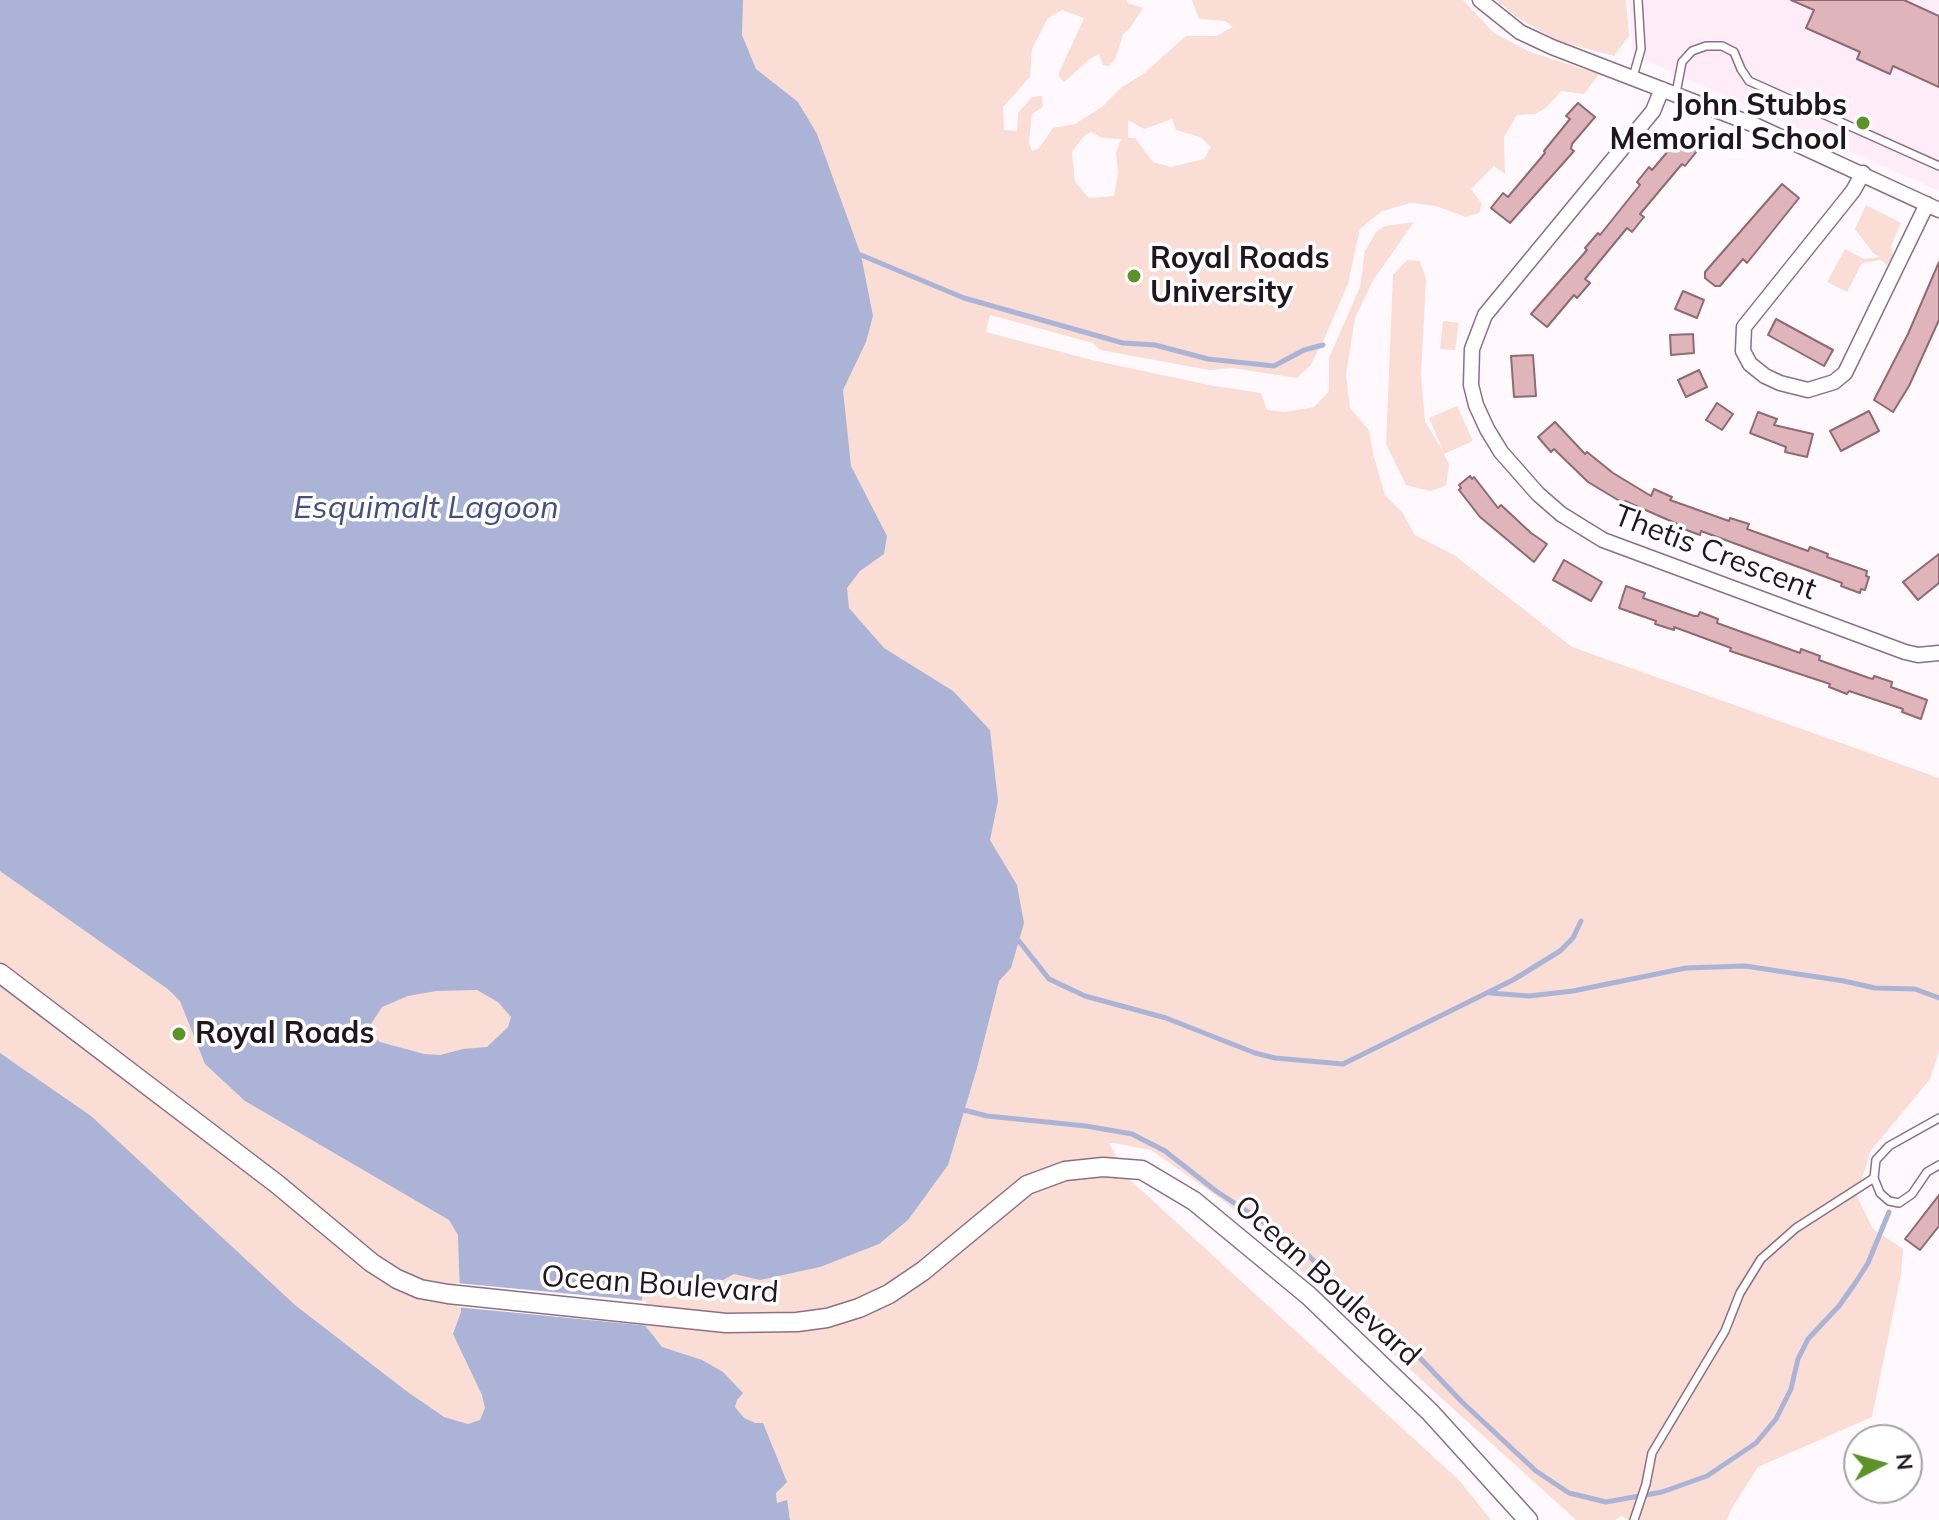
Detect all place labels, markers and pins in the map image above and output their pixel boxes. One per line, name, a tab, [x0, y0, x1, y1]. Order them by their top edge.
place label: John Stubbs Memorial School	[1610, 88, 1847, 158]
marker: John Stubbs Memorial School	[1854, 114, 1872, 132]
place label: Royal Roads University	[1150, 241, 1329, 312]
marker: Royal Roads University	[1125, 267, 1143, 285]
place label: Royal Roads	[195, 1016, 374, 1052]
marker: Royal Roads	[170, 1025, 188, 1043]

